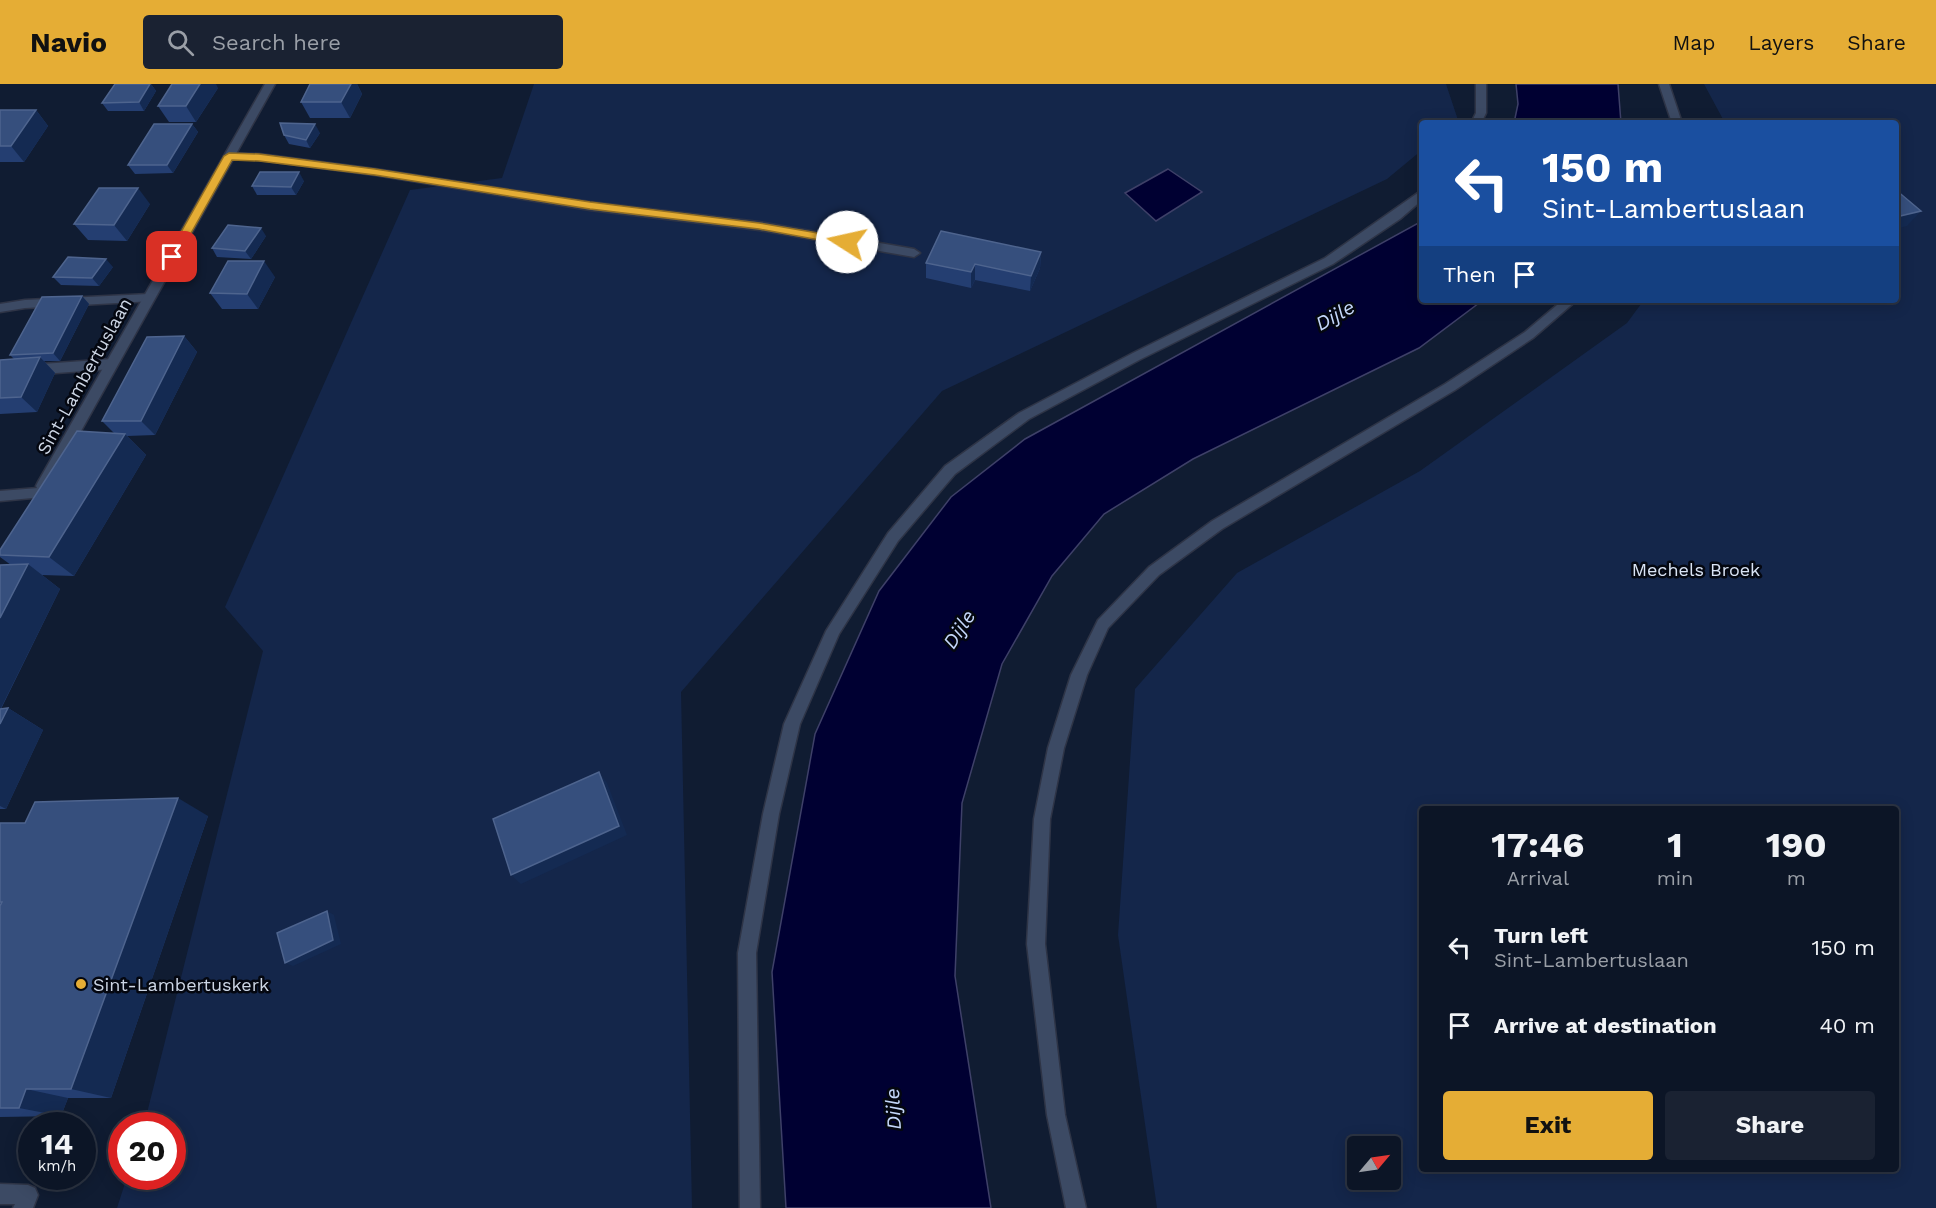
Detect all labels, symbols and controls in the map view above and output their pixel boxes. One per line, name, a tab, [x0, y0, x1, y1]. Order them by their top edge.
search box	[143, 15, 563, 69]
text: Navio	[30, 26, 107, 59]
icon: search	[164, 26, 197, 59]
text: Search here	[212, 30, 341, 55]
text: Map	[1672, 30, 1715, 55]
text: Layers	[1748, 30, 1814, 55]
text: Share	[1847, 30, 1906, 55]
text: 150 m	[1542, 143, 1663, 192]
icon: left	[1443, 144, 1521, 222]
text: Sint-Lambertuslaan	[1542, 193, 1805, 225]
position arrow	[815, 210, 879, 274]
pin	[146, 231, 197, 282]
icon: arrive	[155, 240, 188, 273]
icon: arrive	[1508, 258, 1541, 291]
text: Then	[1443, 262, 1496, 287]
street label: Sint-Lambertuslaan	[32, 294, 136, 458]
water label: Dijle	[1311, 294, 1359, 336]
park label: Mechels Broek	[1632, 559, 1760, 580]
water label: Dijle	[938, 605, 980, 653]
text: 17:46	[1491, 824, 1584, 866]
text: 1	[1667, 824, 1683, 866]
text: 190	[1766, 824, 1827, 866]
text: Arrival	[1507, 866, 1569, 890]
text: min	[1657, 866, 1693, 890]
text: m	[1787, 866, 1806, 890]
text: Turn left	[1494, 923, 1588, 948]
icon: left	[1443, 931, 1476, 964]
text: 150 m	[1811, 935, 1875, 960]
text: Sint-Lambertuslaan	[1494, 948, 1689, 972]
place label: Sint-Lambertuskerk	[93, 974, 269, 995]
marker: Sint-Lambertuskerk	[74, 977, 88, 991]
icon: arrive	[1443, 1009, 1476, 1042]
text: Arrive at destination	[1494, 1013, 1717, 1038]
text: 40 m	[1819, 1013, 1875, 1038]
water label: Dijle	[880, 1088, 906, 1130]
button: Exit	[1443, 1091, 1653, 1160]
button: Share	[1665, 1091, 1875, 1160]
speed limit sign: 20	[108, 1112, 186, 1190]
text: 14	[41, 1126, 73, 1161]
north arrow	[1347, 1136, 1401, 1190]
map controls	[1347, 1136, 1401, 1190]
text: km/h	[38, 1157, 76, 1175]

